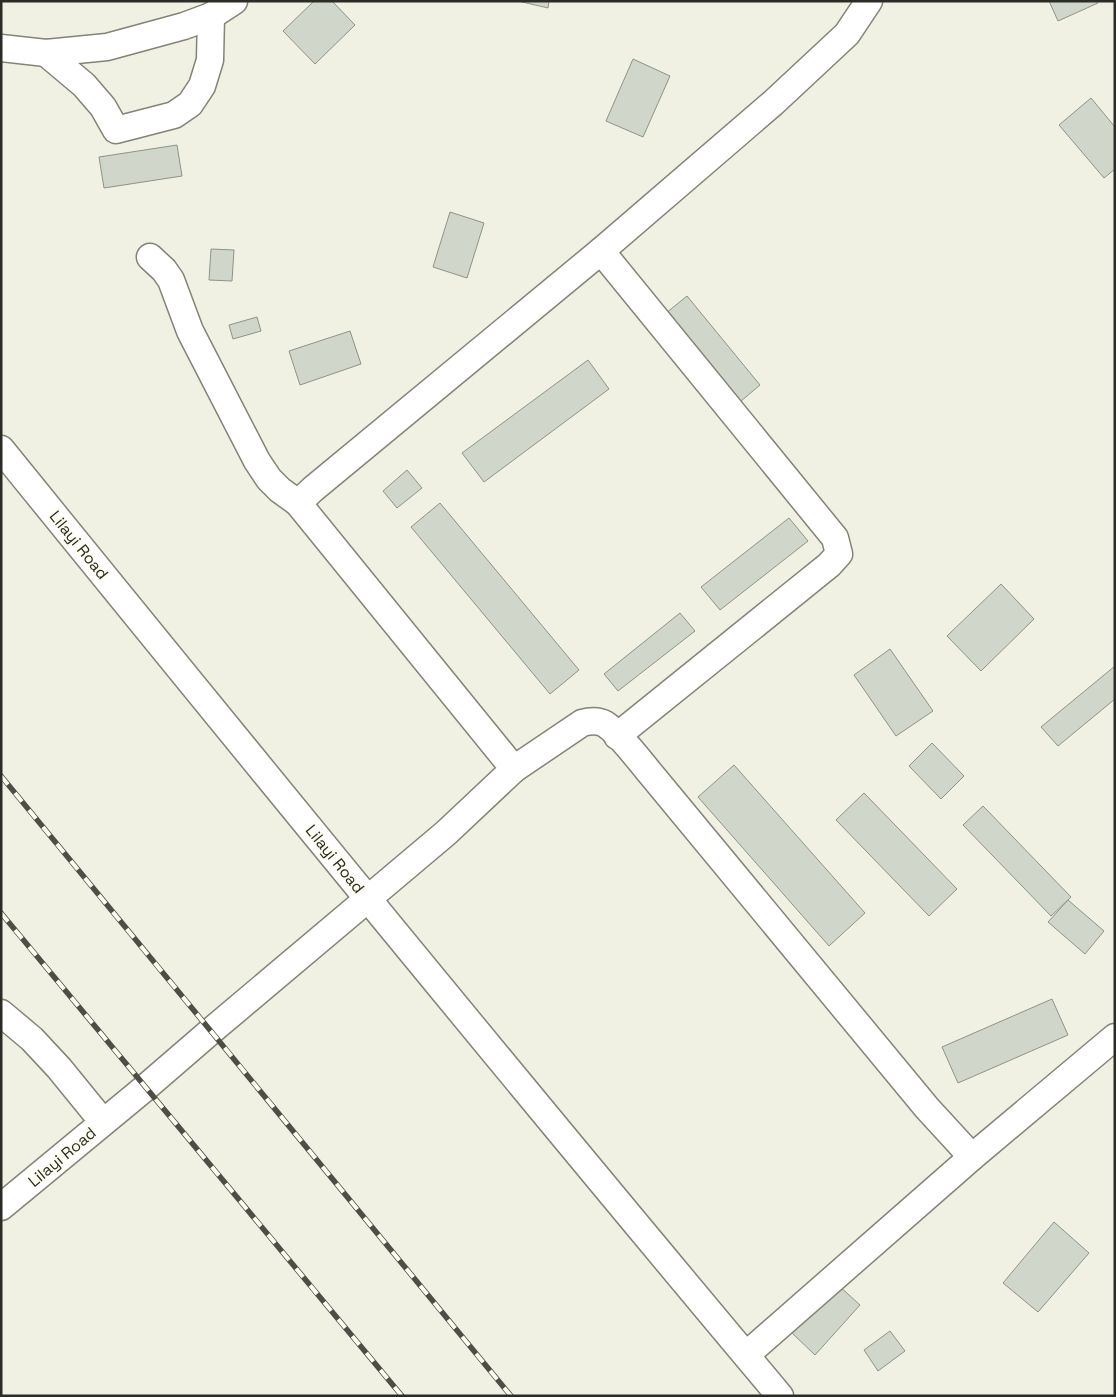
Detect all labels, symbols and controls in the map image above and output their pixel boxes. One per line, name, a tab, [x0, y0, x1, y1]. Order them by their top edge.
street label: Lilayi Road	[45, 506, 113, 584]
street label: Lilayi Road	[301, 820, 369, 898]
street label: Lilayi Road	[24, 1122, 100, 1192]

